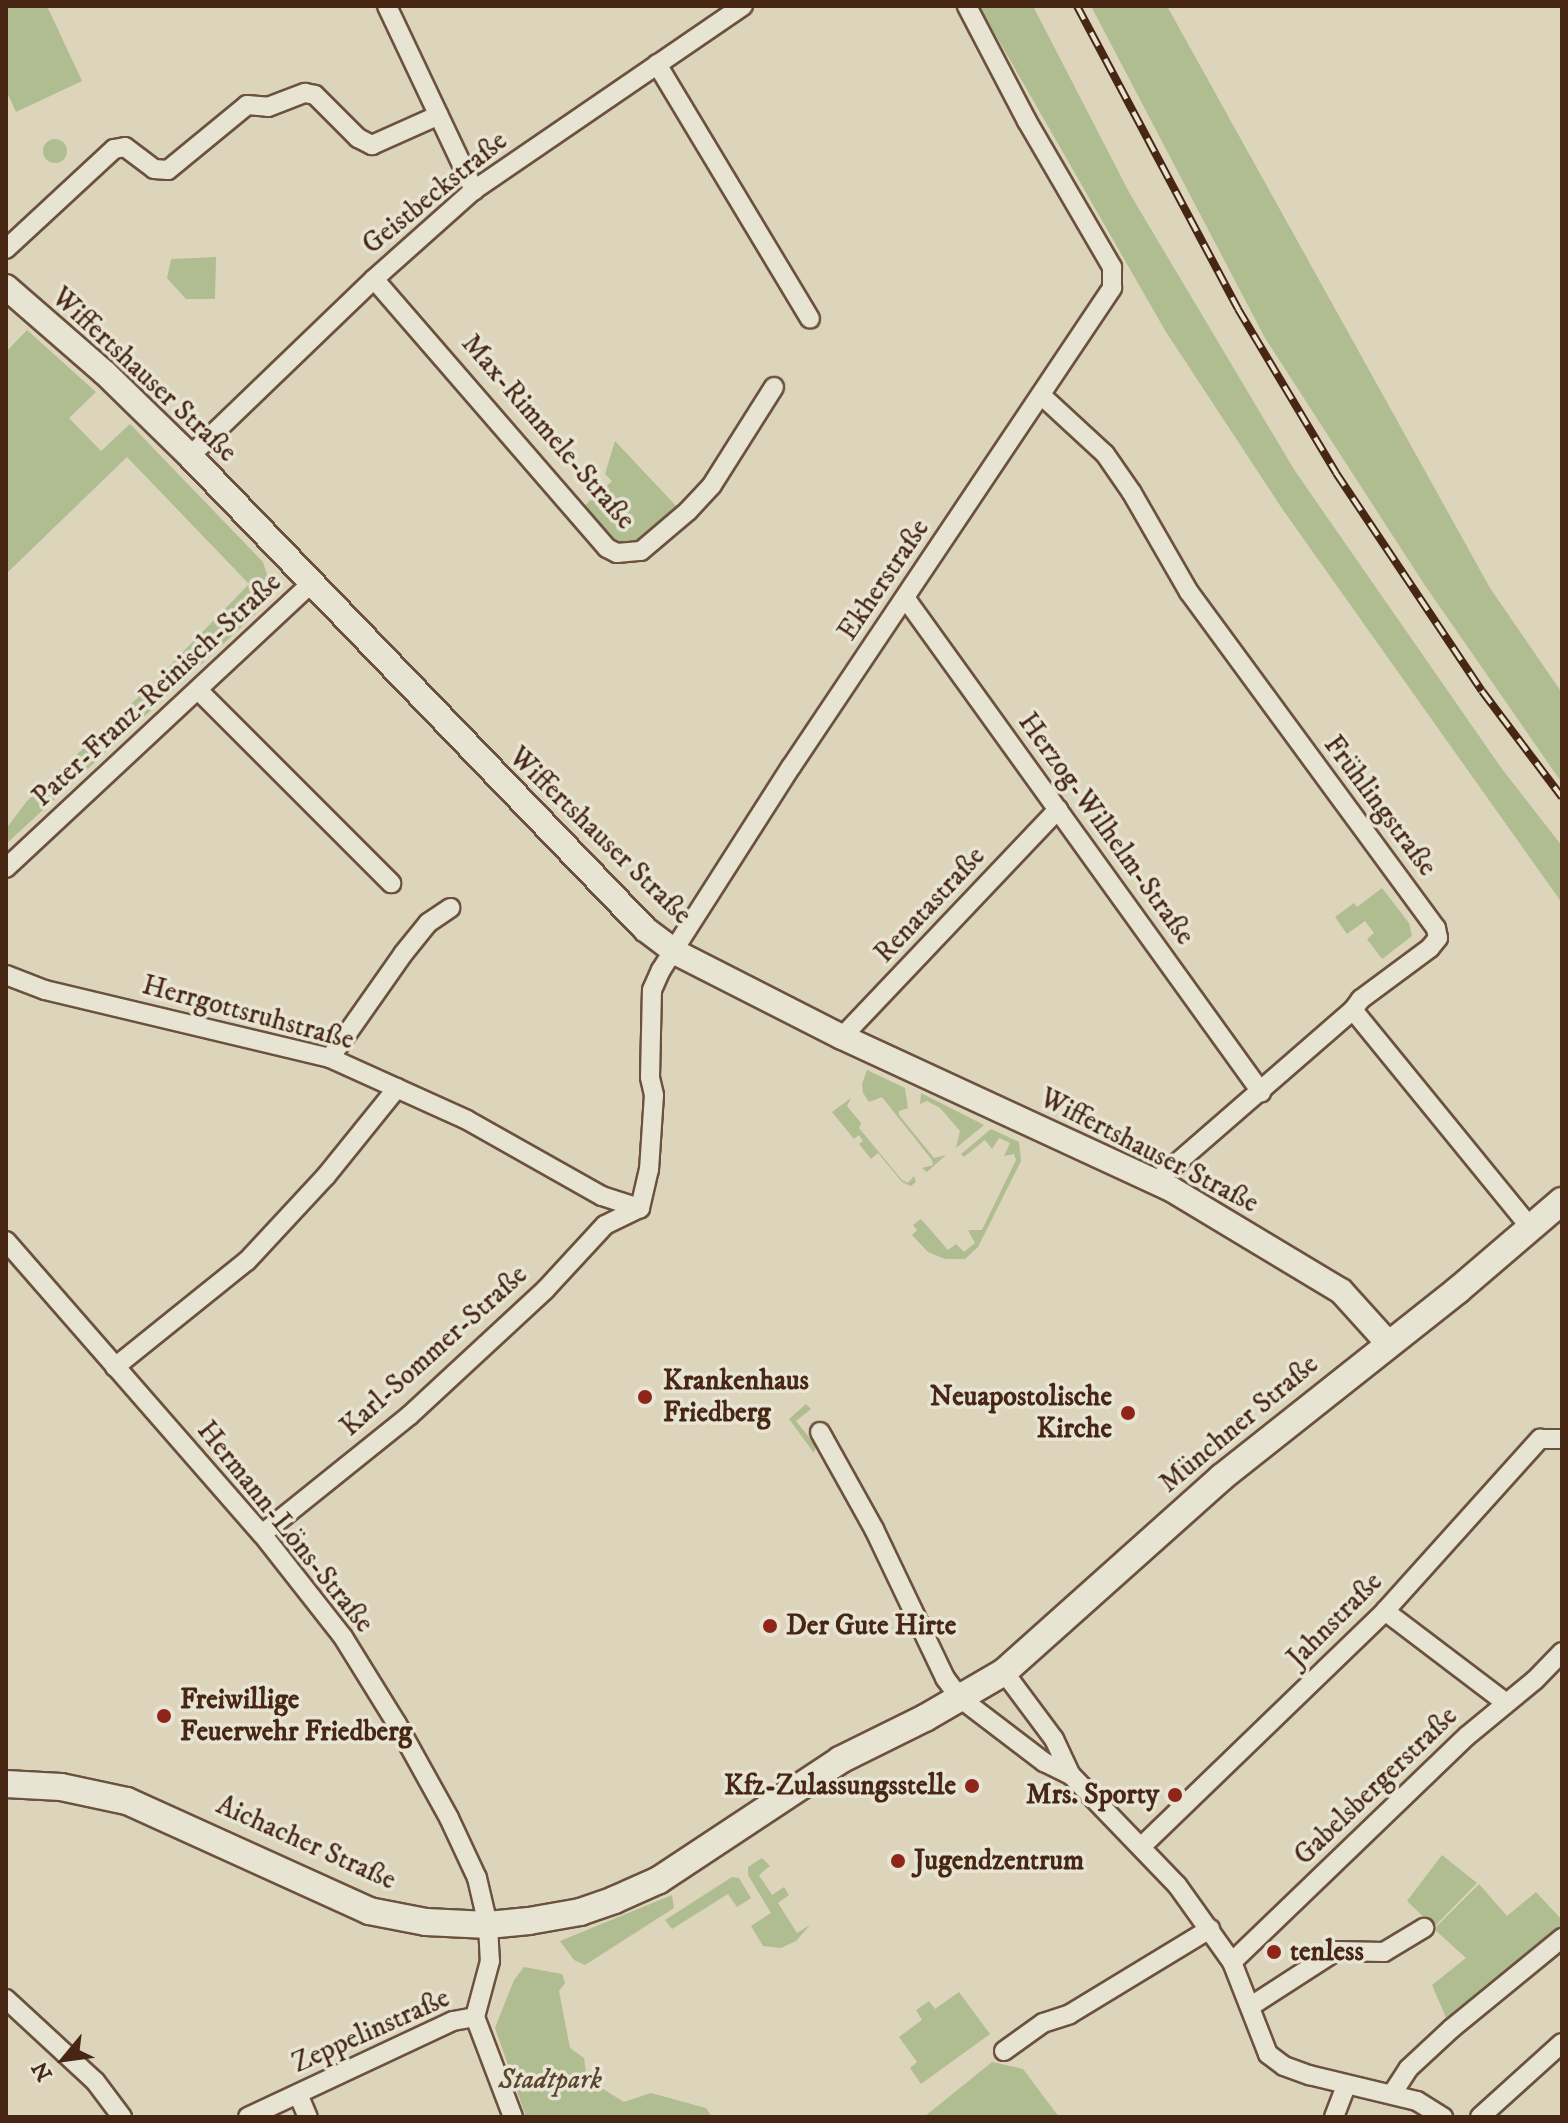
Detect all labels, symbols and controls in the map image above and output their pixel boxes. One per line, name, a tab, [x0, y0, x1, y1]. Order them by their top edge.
street label: Geistbeckstraße	[356, 124, 514, 262]
street label: Wiffertshauser Straße	[45, 281, 243, 469]
street label: Max-Rimmele-Straße	[454, 327, 642, 537]
street label: Ekherstraße	[831, 513, 937, 647]
street label: Pater-Franz-Reinisch-Straße	[26, 566, 288, 814]
street label: Herzog-Wilhelm-Straße	[1011, 706, 1201, 952]
street label: Frühlingstraße	[1316, 729, 1444, 883]
street label: Wiffertshauser Straße	[502, 740, 698, 932]
street label: Renatastraße	[868, 840, 992, 970]
street label: Herrgottsruhstraße	[138, 969, 358, 1057]
street label: Wiffertshauser Straße	[1034, 1081, 1264, 1221]
street label: Karl-Sommer-Straße	[334, 1258, 534, 1444]
street label: Münchner Straße	[1153, 1348, 1325, 1500]
place label: Krankenhaus Friedberg	[663, 1364, 809, 1430]
place label: Neuapostolische Kirche	[930, 1380, 1112, 1446]
marker: Krankenhaus Friedberg	[634, 1386, 656, 1408]
marker: Neuapostolische Kirche	[1119, 1404, 1137, 1422]
street label: Hermann-Löns-Straße	[189, 1415, 381, 1639]
street label: Jahnstraße	[1280, 1565, 1390, 1675]
place label: Der Gute Hirte	[786, 1609, 956, 1643]
marker: Der Gute Hirte	[761, 1617, 779, 1635]
place label: Freiwillige Feuerwehr Friedberg	[180, 1683, 412, 1749]
street label: Gabelsbergerstraße	[1287, 1700, 1465, 1872]
marker: Freiwillige Feuerwehr Friedberg	[155, 1707, 173, 1725]
place label: Kfz-Zulassungsstelle	[724, 1769, 956, 1803]
marker: Kfz-Zulassungsstelle	[963, 1777, 981, 1795]
place label: Mrs. Sporty	[1026, 1778, 1159, 1812]
marker: Mrs. Sporty	[1166, 1786, 1184, 1804]
street label: Aichacher Straße	[211, 1788, 401, 1898]
place label: Jugendzentrum	[914, 1844, 1084, 1878]
marker: Jugendzentrum	[889, 1852, 907, 1870]
place label: tenless	[1290, 1935, 1364, 1969]
marker: tenless	[1265, 1943, 1283, 1961]
street label: Zeppelinstraße	[287, 1981, 455, 2081]
north arrow	[24, 2019, 104, 2099]
text: N	[26, 2056, 59, 2085]
park label: Stadtpark	[498, 2063, 602, 2097]

